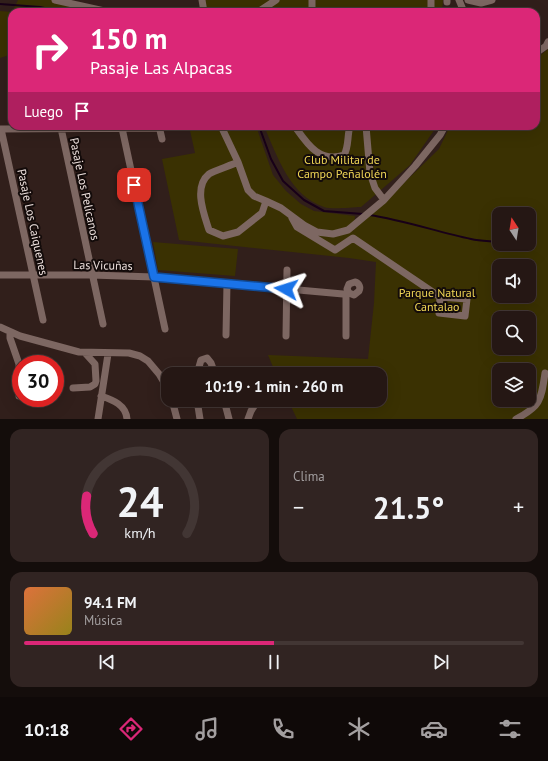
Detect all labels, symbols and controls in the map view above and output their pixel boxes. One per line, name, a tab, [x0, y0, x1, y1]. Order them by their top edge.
text: 150 m	[90, 20, 167, 57]
icon: right	[24, 24, 76, 76]
text: Pasaje Las Alpacas	[90, 56, 232, 79]
icon: arrive	[71, 100, 93, 122]
text: Luego	[24, 102, 63, 121]
street label: Pasaje Los Pelícanos	[67, 136, 103, 242]
park label: Club Militar de Campo Peñalolén	[297, 152, 387, 181]
street label: Pasaje Los Caiquenes	[14, 167, 52, 277]
pin	[117, 168, 151, 202]
icon: arrive	[123, 174, 145, 196]
north arrow	[492, 207, 536, 251]
map controls	[492, 207, 536, 407]
street label: Las Vicuñas	[73, 257, 133, 273]
button: sound	[492, 259, 536, 303]
position arrow	[265, 268, 307, 310]
park label: Parque Natural Cantalao	[399, 285, 476, 314]
button: search	[492, 311, 536, 355]
speed limit sign: 30	[12, 355, 64, 407]
button: layers	[492, 363, 536, 407]
text: 10:19 · 1 min · 260 m	[205, 377, 343, 396]
text: Clima	[293, 468, 325, 485]
text: 24	[116, 474, 163, 527]
text: 21.5°	[373, 488, 444, 527]
text: −	[293, 493, 304, 521]
text: +	[513, 493, 524, 521]
text: km/h	[124, 522, 155, 541]
text: 94.1 FM	[84, 593, 137, 612]
text: Música	[84, 612, 123, 629]
icon: previous	[96, 651, 118, 673]
icon: pause	[263, 651, 285, 673]
icon: next	[430, 651, 452, 673]
icon: directions	[117, 715, 145, 743]
icon: music	[193, 715, 221, 743]
icon: phone	[269, 715, 297, 743]
icon: climate	[345, 715, 373, 743]
icon: car	[420, 715, 448, 743]
icon: filters	[496, 715, 524, 743]
text: 10:18	[24, 718, 70, 741]

